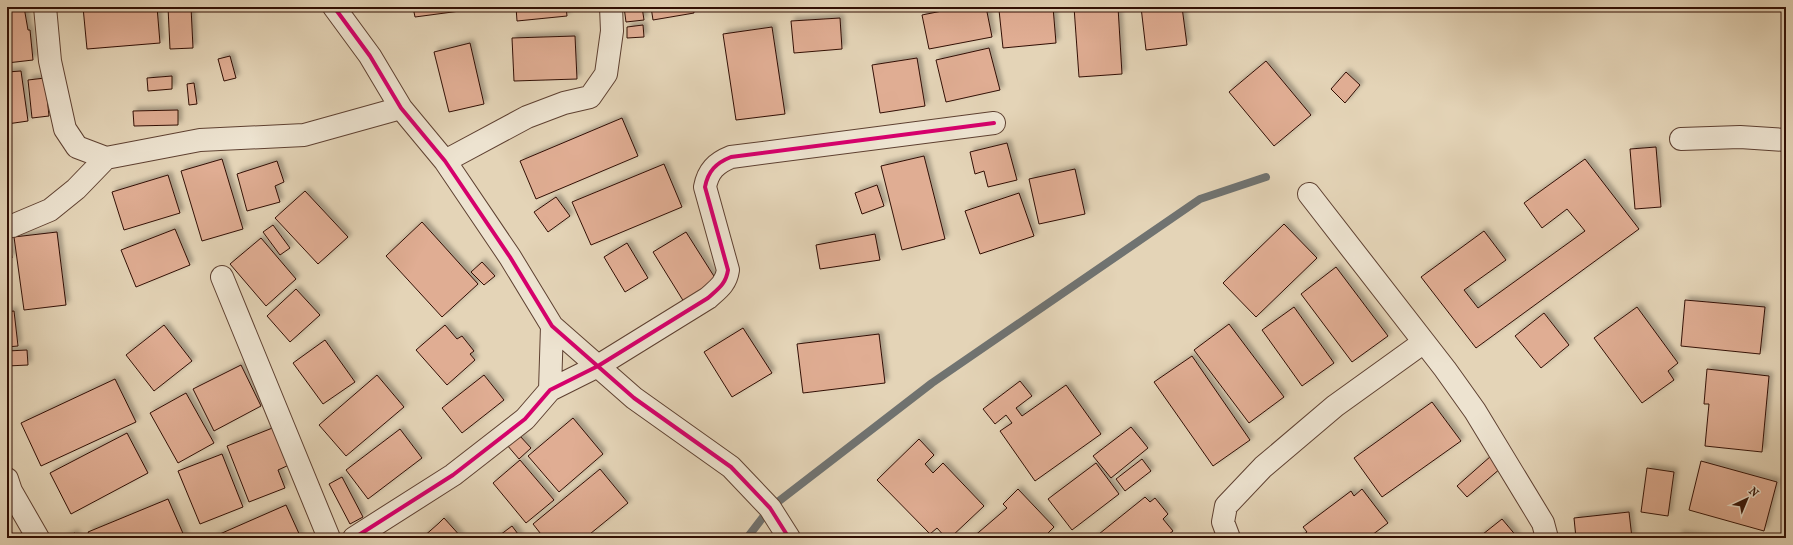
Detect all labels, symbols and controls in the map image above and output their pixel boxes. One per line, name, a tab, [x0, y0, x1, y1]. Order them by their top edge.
north arrow	[1727, 479, 1767, 519]
text: N	[1746, 485, 1762, 500]

